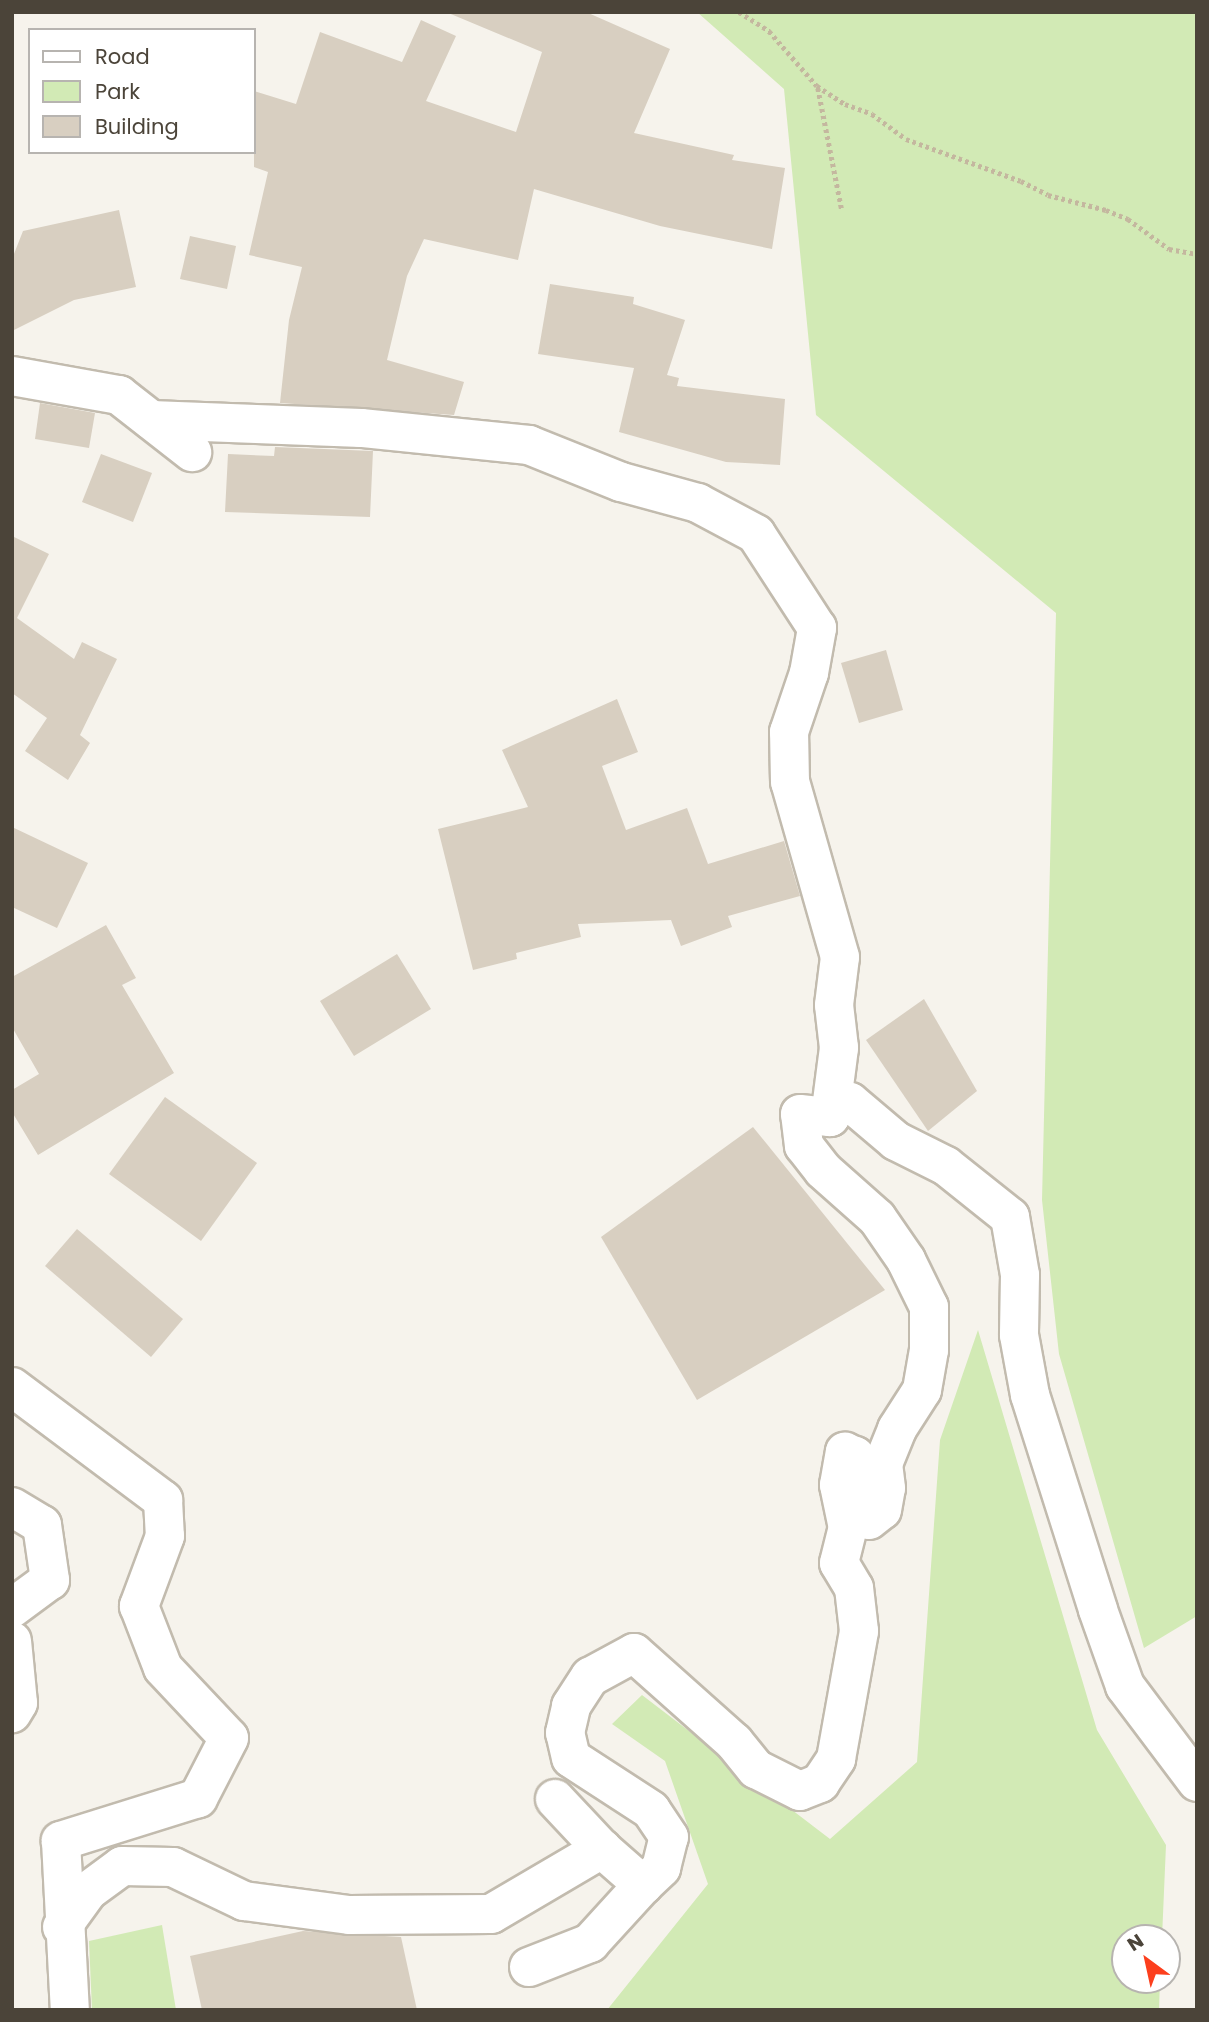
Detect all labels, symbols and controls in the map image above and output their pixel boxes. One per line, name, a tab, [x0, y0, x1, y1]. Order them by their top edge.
legend	[28, 28, 256, 154]
text: Road	[95, 42, 150, 71]
text: Park	[95, 77, 140, 106]
text: Building	[95, 112, 179, 141]
north arrow	[1111, 1924, 1181, 1994]
text: N	[1122, 1927, 1149, 1958]

